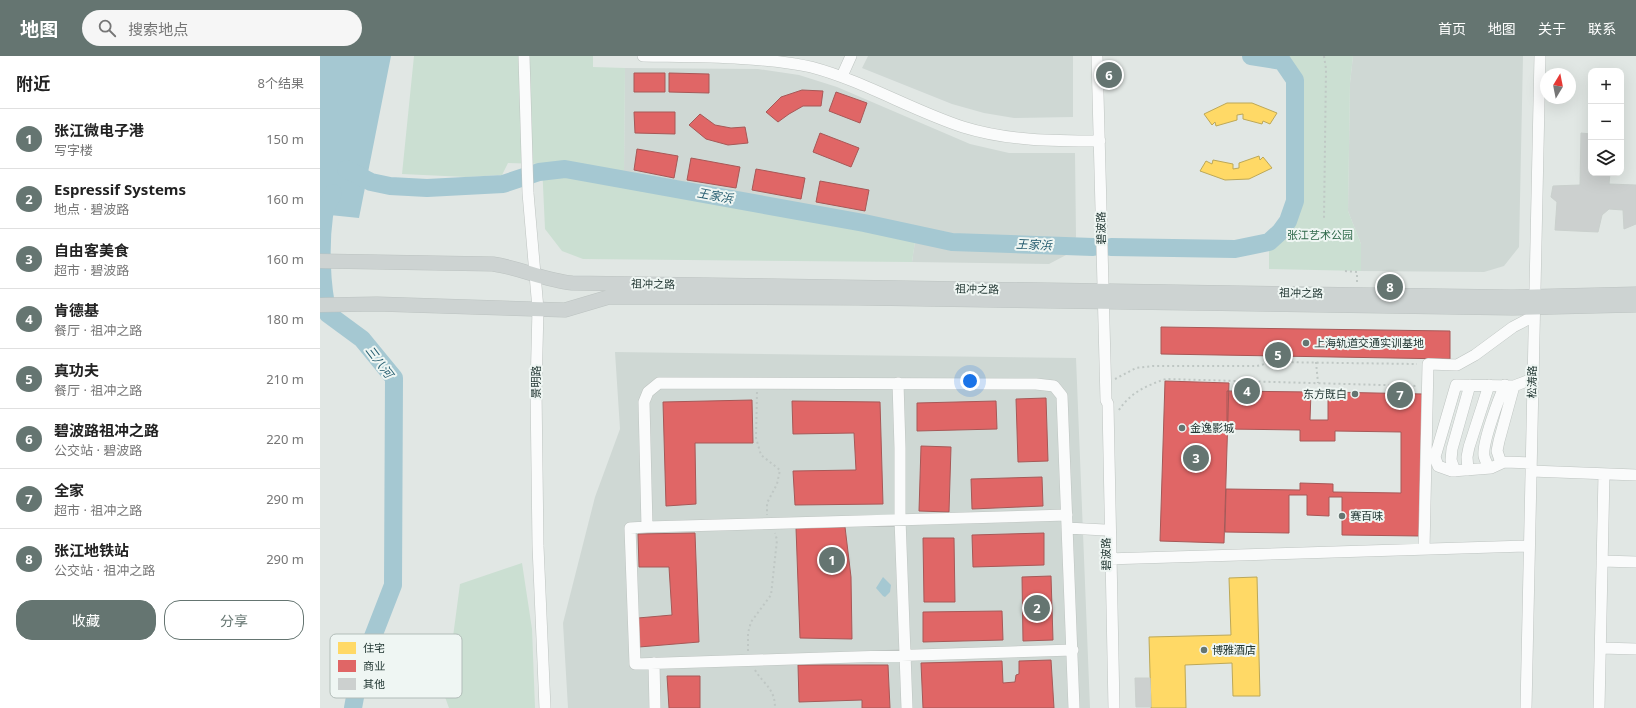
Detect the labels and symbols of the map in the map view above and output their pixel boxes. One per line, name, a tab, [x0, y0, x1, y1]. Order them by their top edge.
pin: 6	[1096, 60, 1122, 90]
north arrow	[1540, 68, 1576, 104]
water label: 王家浜	[696, 184, 735, 207]
street label: 碧波路	[1093, 211, 1108, 245]
park label: 张江艺术公园	[1287, 227, 1353, 242]
water label: 王家浜	[1016, 235, 1053, 254]
pin: 8	[1377, 272, 1403, 302]
street label: 祖冲之路	[631, 276, 675, 291]
street label: 祖冲之路	[955, 281, 999, 296]
street label: 祖冲之路	[1279, 285, 1323, 300]
place label: 上海轨道交通实训基地	[1314, 335, 1424, 350]
marker: 上海轨道交通实训基地	[1301, 338, 1311, 348]
pin: 5	[1265, 340, 1291, 370]
water label: 三八河	[362, 342, 398, 383]
street label: 松涛路	[1524, 365, 1539, 399]
street label: 景明路	[528, 366, 543, 399]
your location	[960, 371, 980, 391]
pin: 4	[1234, 376, 1260, 406]
pin: 7	[1387, 380, 1413, 410]
place label: 东方既白	[1303, 386, 1347, 401]
marker: 东方既白	[1350, 389, 1360, 399]
place label: 金逸影城	[1190, 420, 1234, 435]
marker: 金逸影城	[1177, 423, 1187, 433]
pin: 3	[1183, 443, 1209, 473]
place label: 赛百味	[1350, 508, 1383, 523]
marker: 赛百味	[1337, 511, 1347, 521]
street label: 碧波路	[1098, 537, 1113, 571]
pin: 1	[819, 545, 845, 575]
pin: 2	[1024, 593, 1050, 623]
legend	[330, 634, 462, 698]
text: 住宅	[363, 640, 385, 655]
place label: 博雅酒店	[1212, 642, 1256, 657]
marker: 博雅酒店	[1199, 645, 1209, 655]
text: 商业	[363, 658, 385, 673]
text: 其他	[363, 676, 385, 691]

